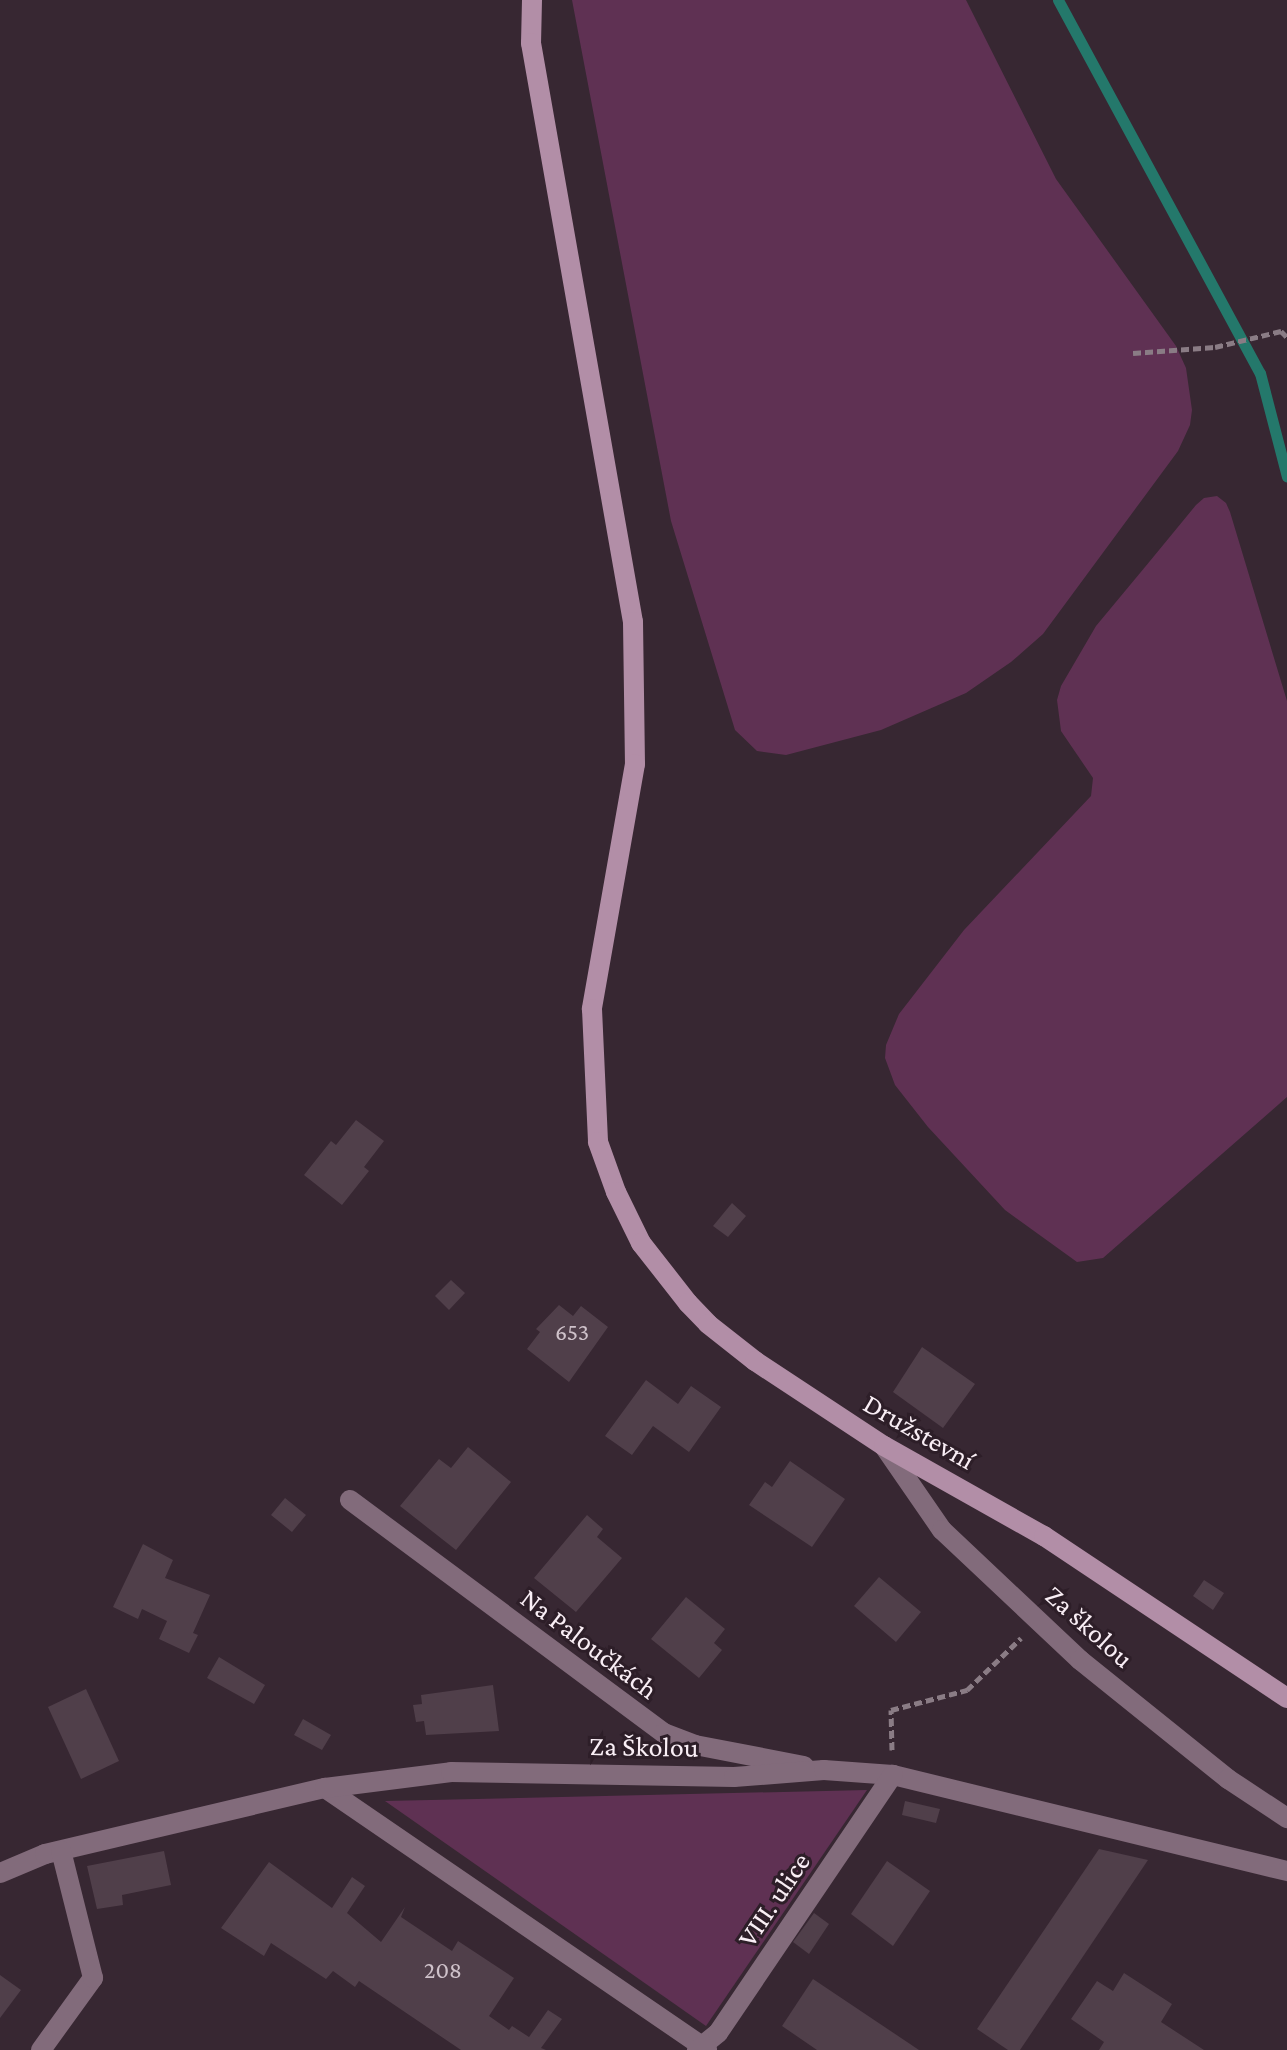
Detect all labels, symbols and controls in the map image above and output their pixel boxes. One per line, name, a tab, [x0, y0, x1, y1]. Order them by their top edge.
house number: 653	[555, 1318, 589, 1346]
street label: Družstevní	[857, 1387, 981, 1477]
street label: Za školou	[1038, 1579, 1140, 1675]
street label: Na Paloučkách	[514, 1581, 664, 1707]
street label: Za Školou	[589, 1729, 699, 1765]
street label: VIII. ulice	[730, 1847, 818, 1953]
house number: 208	[424, 1956, 462, 1984]

